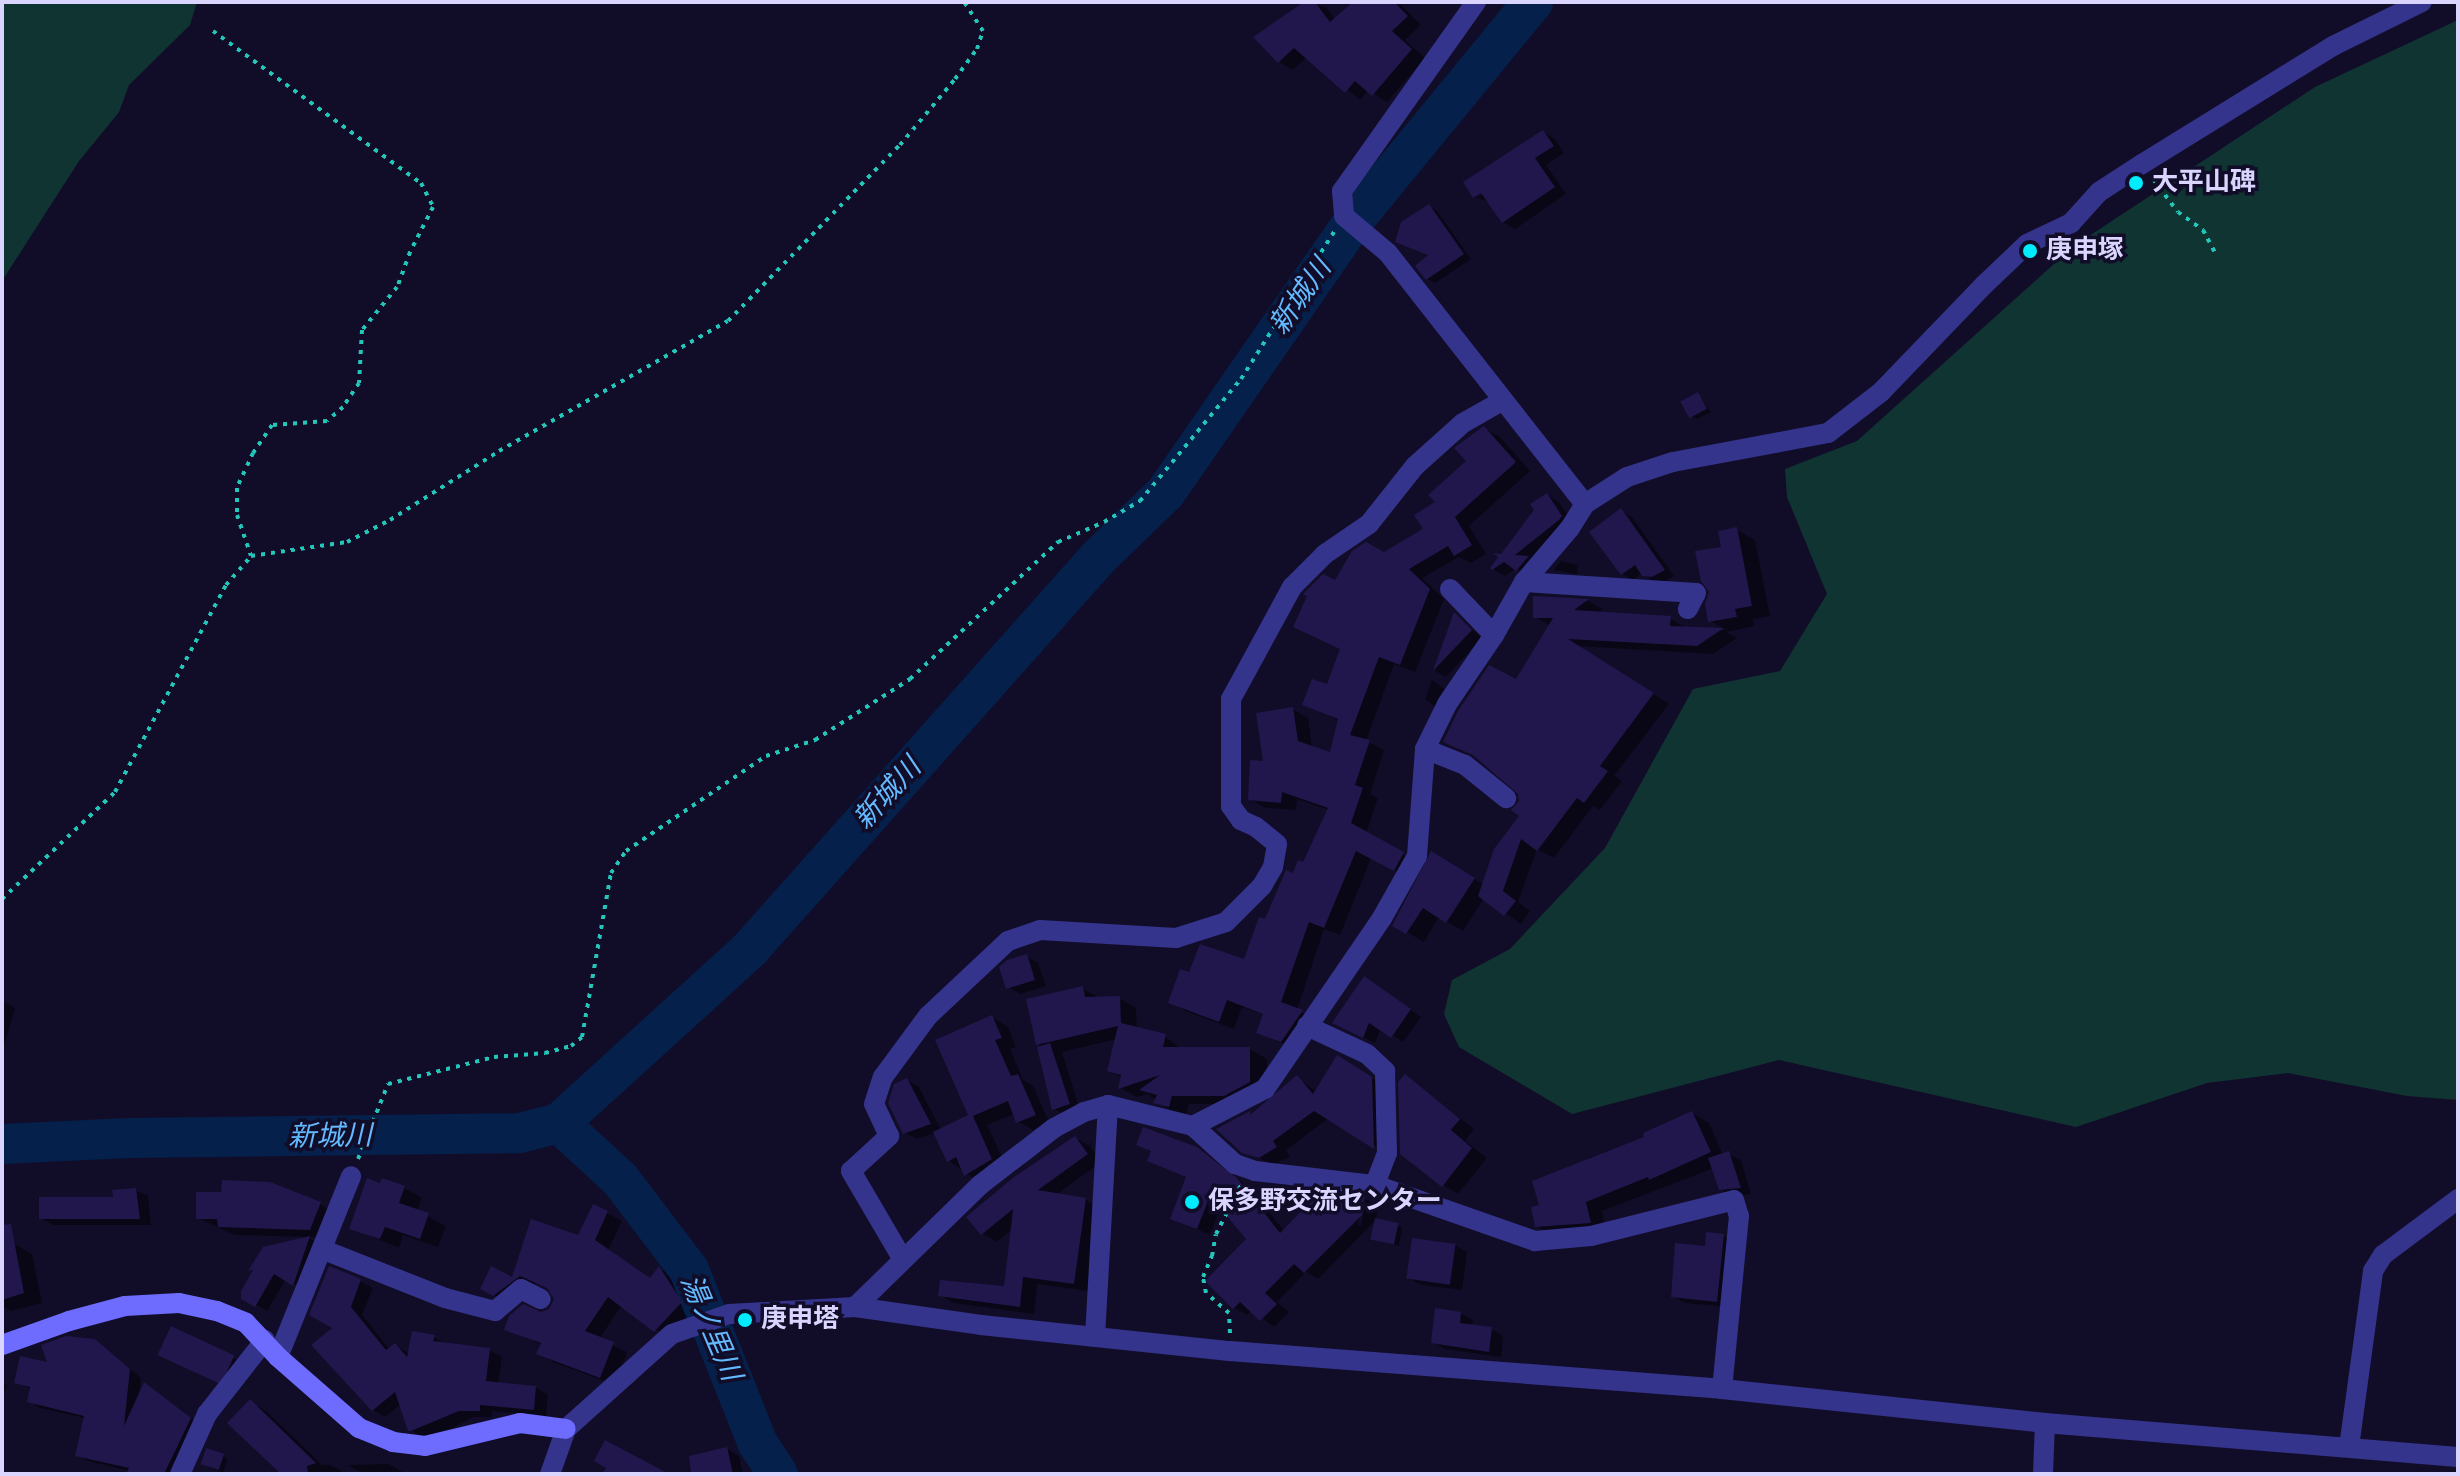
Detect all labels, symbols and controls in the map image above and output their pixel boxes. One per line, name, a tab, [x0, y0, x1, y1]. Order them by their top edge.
place label: 大平山碑	[2152, 167, 2256, 199]
marker: 大平山碑	[2127, 174, 2145, 192]
place label: 庚申塚	[2046, 235, 2124, 267]
marker: 庚申塚	[2021, 242, 2039, 260]
water label: 新城川	[1263, 253, 1339, 341]
water label: 新城川	[847, 752, 929, 836]
water label: 新城川	[288, 1119, 372, 1155]
place label: 保多野交流センター	[1208, 1186, 1442, 1218]
marker: 保多野交流センター	[1183, 1193, 1201, 1211]
water label: 湯ノ里川	[673, 1270, 747, 1386]
place label: 庚申塔	[761, 1304, 839, 1336]
marker: 庚申塔	[736, 1311, 754, 1329]

